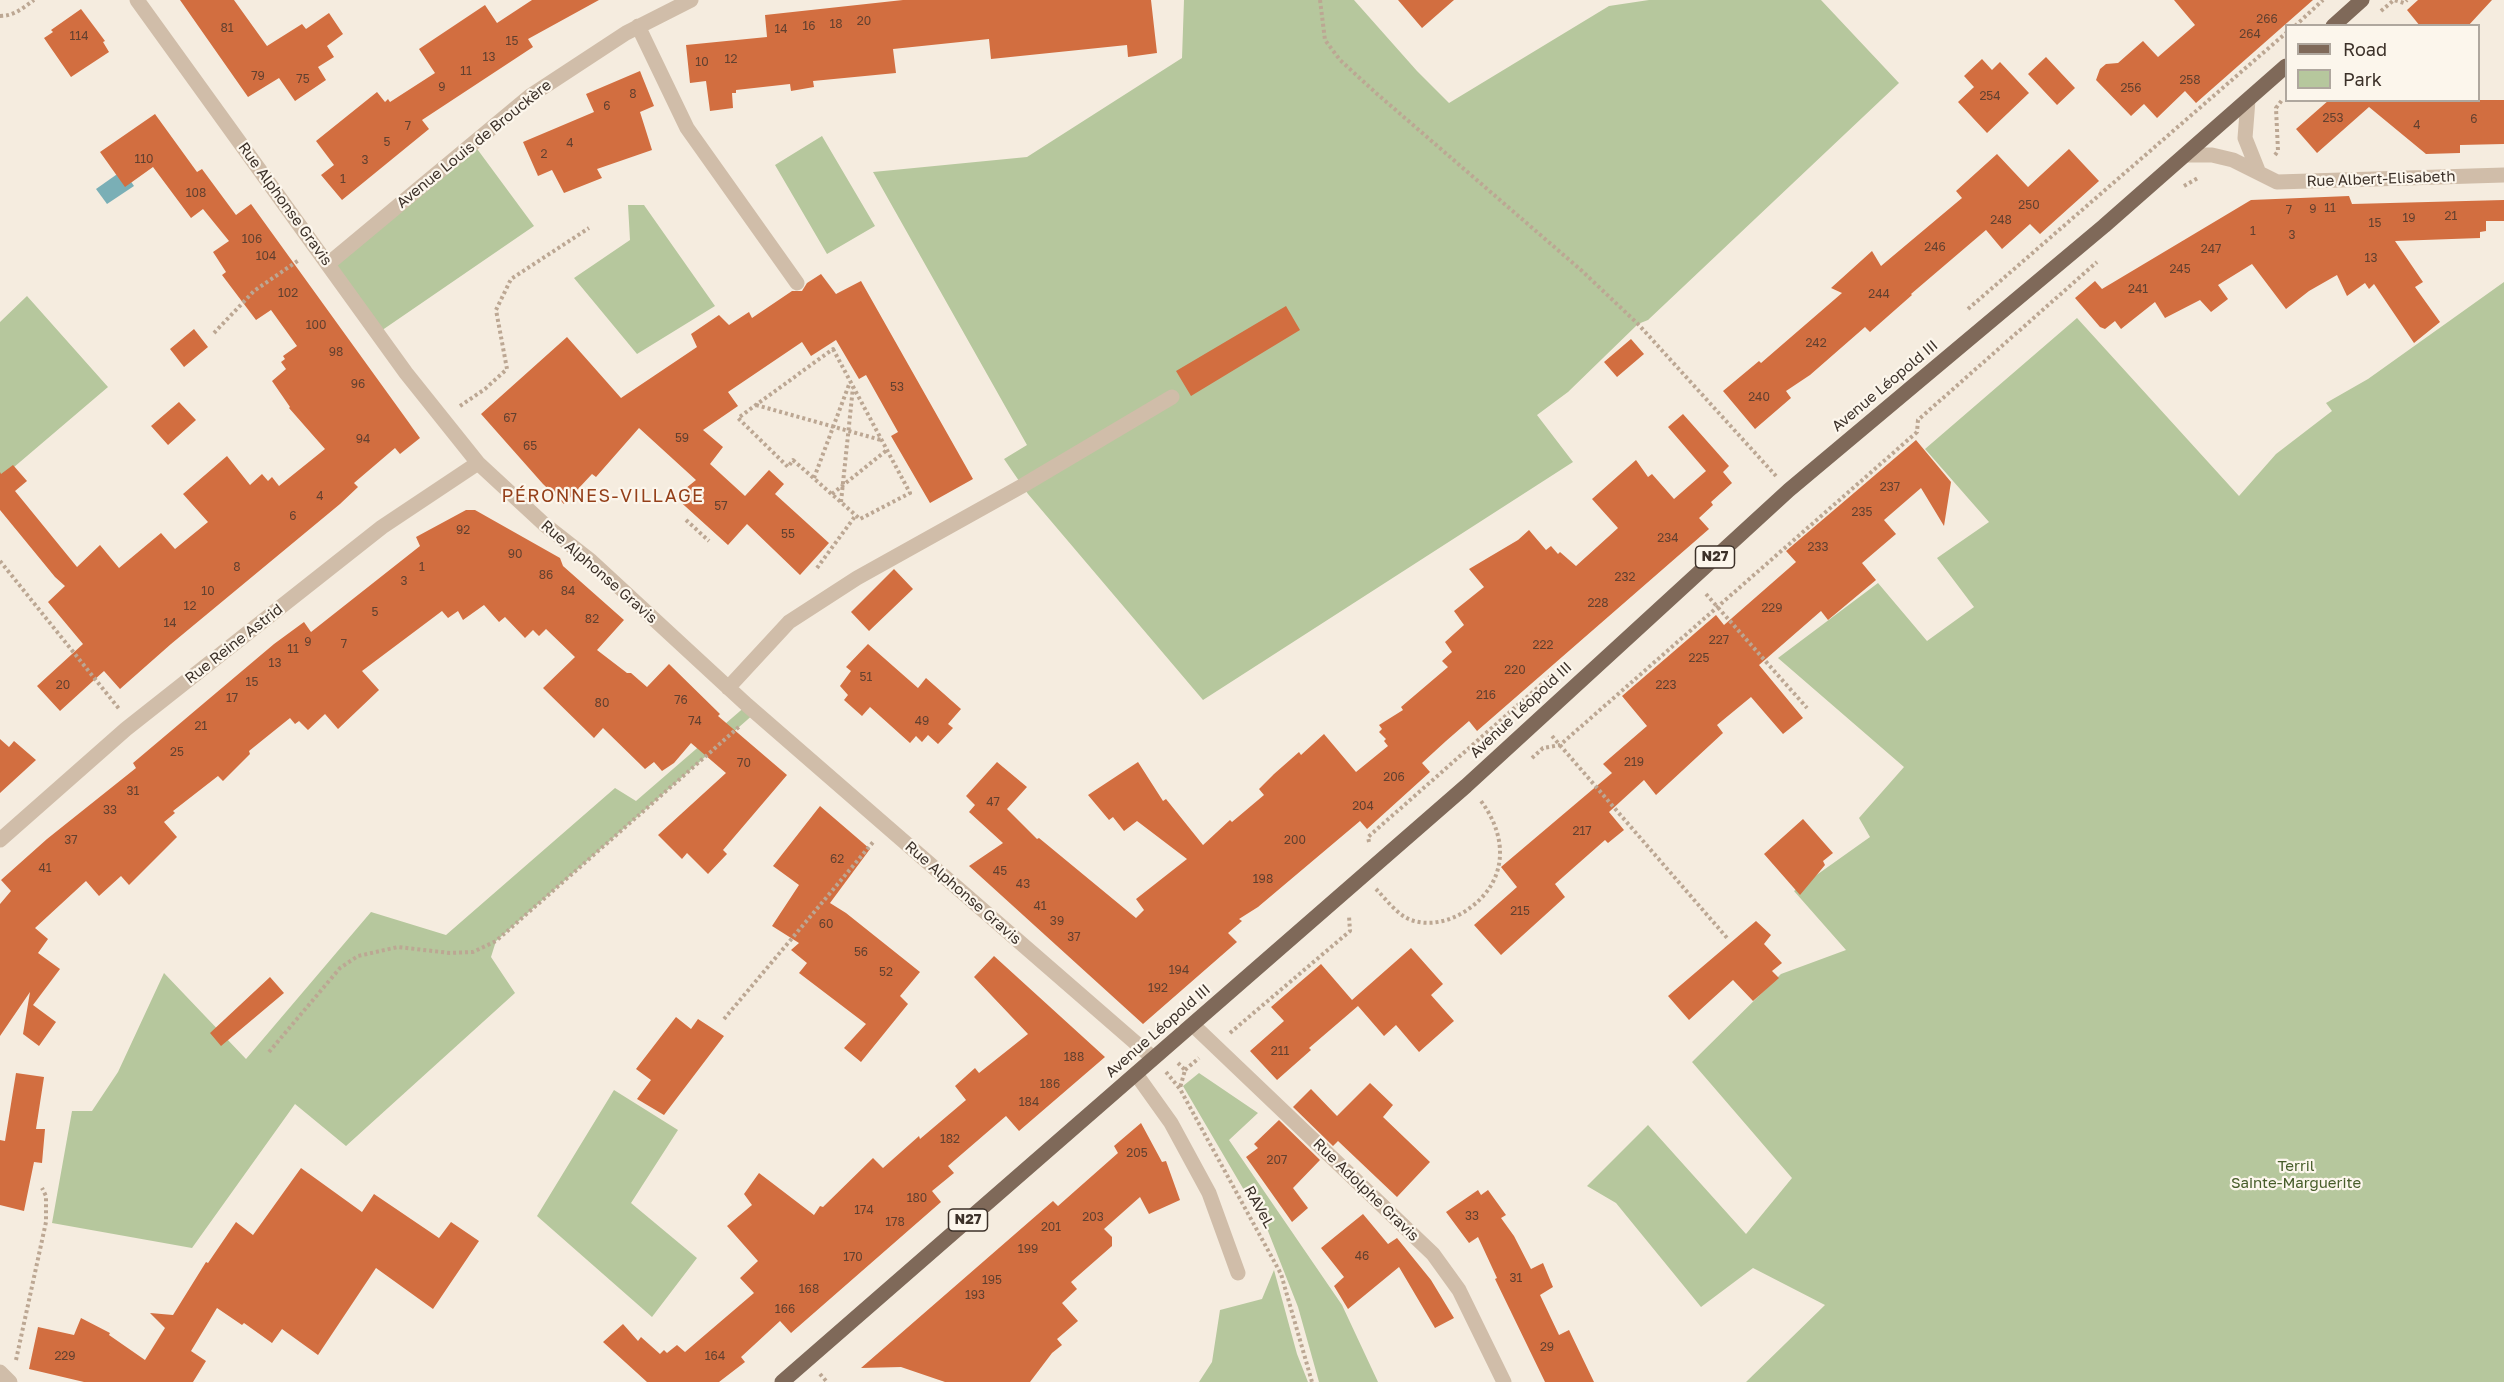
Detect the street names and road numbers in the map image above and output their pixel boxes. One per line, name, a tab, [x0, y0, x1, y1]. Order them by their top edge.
street label: Avenue Louis de Brouckère	[393, 76, 555, 212]
street label: Rue Alphonse Gravis	[234, 139, 336, 269]
street label: Rue Albert-Elisabeth	[2306, 167, 2456, 191]
street label: Avenue Léopold III	[1828, 336, 1942, 436]
street label: Rue Alphonse Gravis	[537, 517, 661, 627]
road number: N27	[1696, 546, 1734, 568]
street label: Rue Reine Astrid	[182, 600, 286, 688]
street label: Avenue Léopold III	[1466, 658, 1576, 762]
street label: Rue Alphonse Gravis	[901, 838, 1025, 948]
street label: Avenue Léopold III	[1102, 981, 1214, 1081]
street label: Rue Adolphe Gravis	[1309, 1135, 1423, 1245]
street label: RAVeL	[1240, 1183, 1278, 1231]
road number: N27	[948, 1209, 988, 1231]

